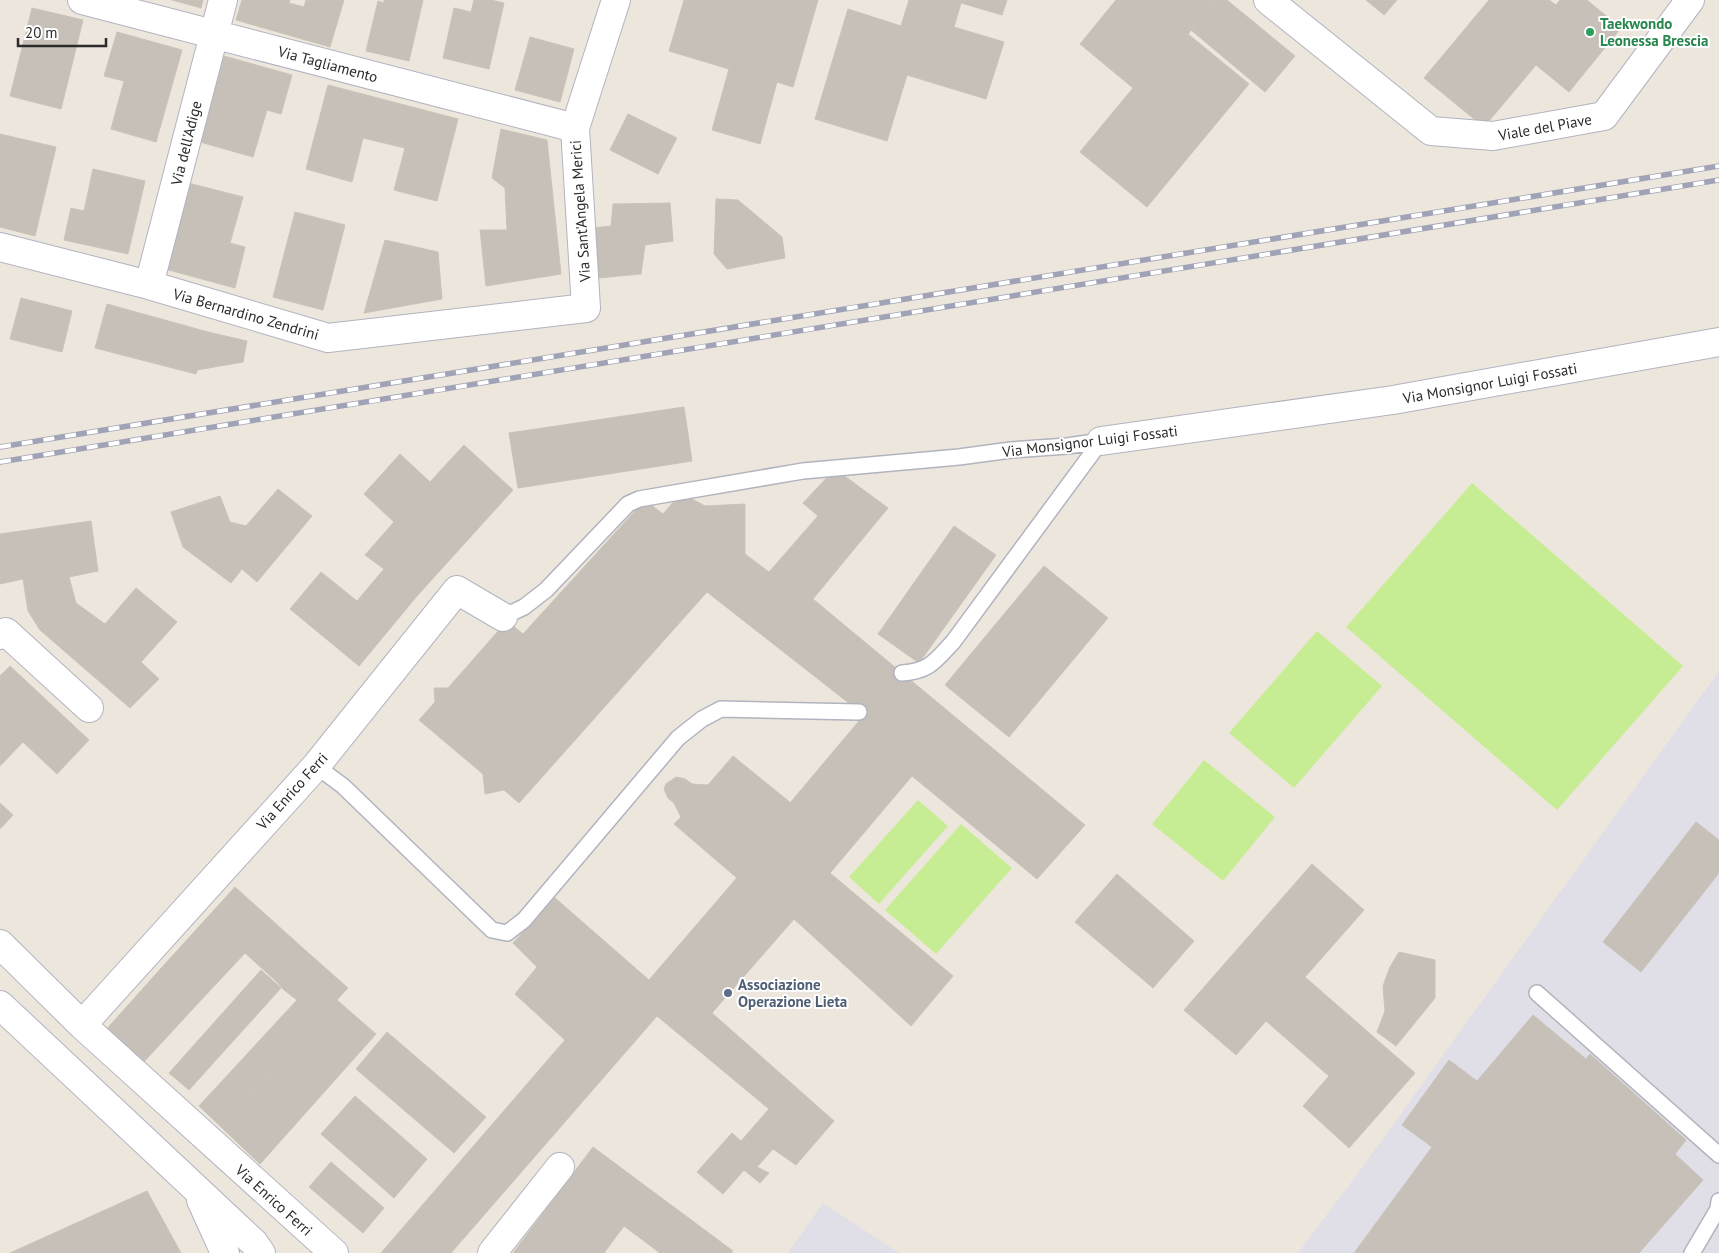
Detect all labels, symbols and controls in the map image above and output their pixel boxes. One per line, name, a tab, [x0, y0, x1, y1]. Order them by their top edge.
place label: Taekwondo Leonessa Brescia	[1600, 14, 1709, 50]
scale bar	[18, 15, 105, 47]
text: 20 m	[25, 23, 58, 42]
marker: Taekwondo Leonessa Brescia	[1584, 26, 1596, 38]
street label: Via Tagliamento	[275, 41, 380, 86]
street label: Via dell'Adige	[166, 99, 206, 188]
street label: Viale del Piave	[1496, 109, 1593, 145]
street label: Via Sant'Angela Merici	[566, 140, 594, 283]
street label: Via Bernardino Zendrini	[170, 284, 321, 344]
street label: Via Monsignor Luigi Fossati	[1400, 358, 1579, 408]
street label: Via Monsignor Luigi Fossati	[1000, 421, 1179, 461]
street label: Via Enrico Ferri	[252, 748, 332, 834]
place label: Associazione Operazione Lieta	[738, 975, 847, 1011]
marker: Associazione Operazione Lieta	[722, 987, 734, 999]
street label: Via Enrico Ferri	[231, 1160, 317, 1240]

